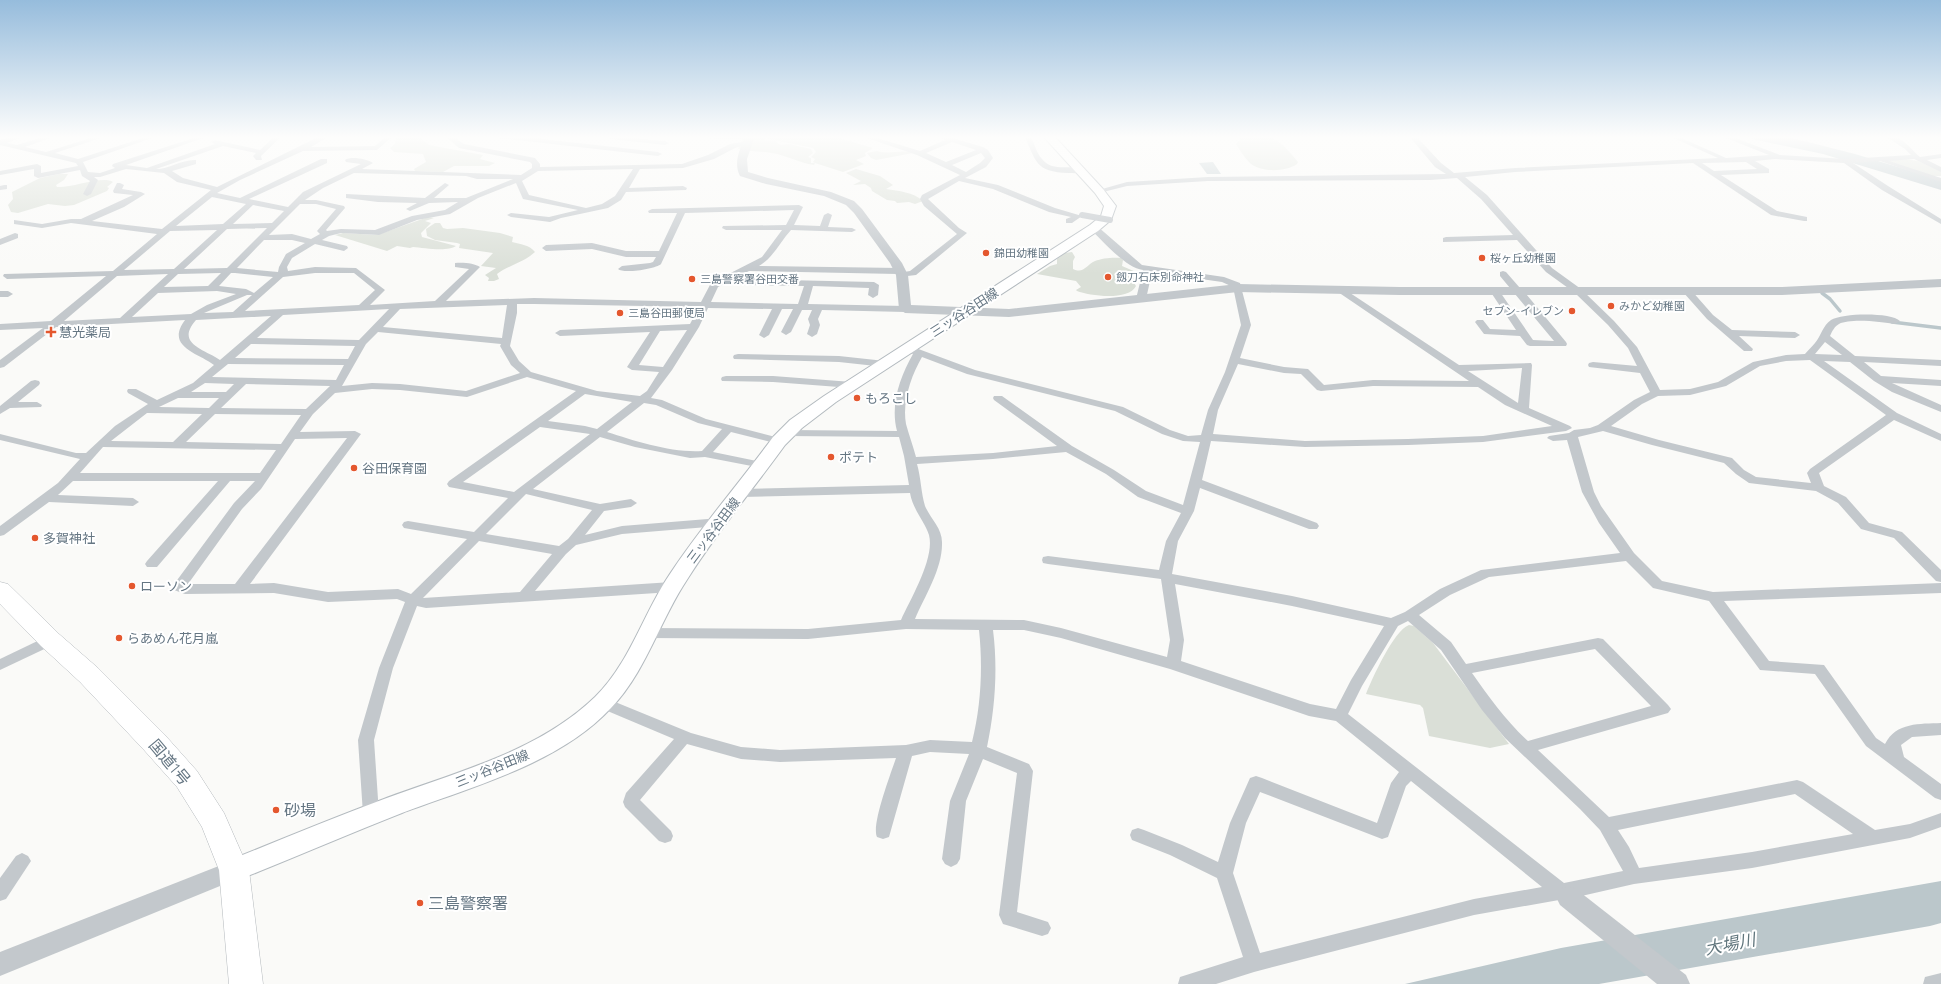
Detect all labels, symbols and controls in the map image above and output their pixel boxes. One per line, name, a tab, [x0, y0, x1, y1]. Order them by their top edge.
place label: 錦田幼稚園	[994, 246, 1049, 260]
marker: 錦田幼稚園	[981, 248, 991, 258]
place label: 桜ヶ丘幼稚園	[1490, 251, 1556, 265]
marker: 桜ヶ丘幼稚園	[1477, 253, 1487, 263]
place label: 劔刀石床別命神社	[1116, 270, 1204, 284]
place label: 三島警察署谷田交番	[700, 272, 799, 286]
marker: 劔刀石床別命神社	[1103, 272, 1113, 282]
marker: 三島警察署谷田交番	[687, 274, 697, 284]
street label: 三ッ谷谷田線	[927, 284, 1001, 340]
place label: みかど幼稚園	[1619, 299, 1685, 313]
marker: みかど幼稚園	[1606, 301, 1616, 311]
place label: セブン-イレブン	[1483, 304, 1564, 318]
place label: 三島谷田郵便局	[628, 306, 705, 320]
marker: セブン-イレブン	[1567, 306, 1577, 316]
marker: 三島谷田郵便局	[615, 308, 625, 318]
place label: 慧光薬局	[59, 324, 111, 340]
marker: 慧光薬局	[46, 327, 56, 337]
place label: もろこし	[865, 390, 917, 406]
marker: もろこし	[852, 393, 862, 403]
place label: ポテト	[839, 449, 878, 465]
marker: ポテト	[826, 452, 836, 462]
place label: 谷田保育園	[362, 460, 427, 476]
marker: 谷田保育園	[349, 463, 359, 473]
street label: 三ッ谷谷田線	[683, 494, 743, 566]
place label: 多賀神社	[43, 530, 95, 546]
marker: 多賀神社	[30, 533, 40, 543]
place label: ローソン	[140, 578, 192, 594]
marker: ローソン	[127, 581, 137, 591]
place label: らあめん花月嵐	[127, 630, 219, 646]
marker: らあめん花月嵐	[114, 633, 124, 643]
street label: 国道1号	[145, 735, 195, 789]
street label: 三ッ谷谷田線	[453, 746, 531, 790]
place label: 砂場	[284, 800, 316, 820]
marker: 砂場	[271, 805, 281, 815]
place label: 三島警察署	[428, 893, 508, 913]
marker: 三島警察署	[415, 898, 425, 908]
water label: 大場川	[1703, 928, 1759, 959]

